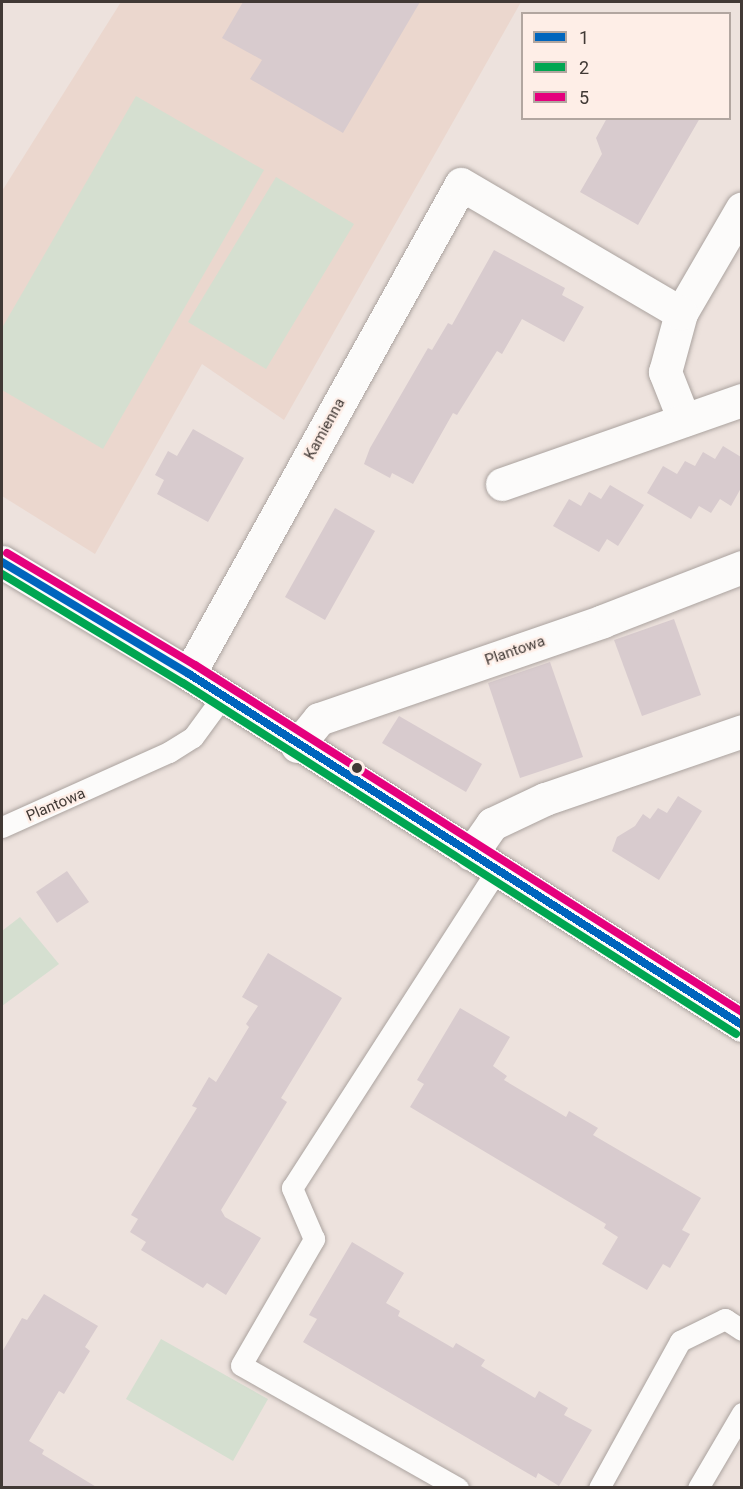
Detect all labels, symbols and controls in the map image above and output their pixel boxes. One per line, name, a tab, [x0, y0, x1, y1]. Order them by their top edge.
legend	[521, 12, 731, 120]
text: 1	[579, 27, 589, 48]
text: 2	[579, 57, 589, 78]
text: 5	[579, 87, 589, 108]
street label: Kamienna	[301, 395, 349, 463]
street label: Plantowa	[483, 632, 547, 670]
unlabelled marker	[351, 762, 363, 774]
street label: Plantowa	[24, 785, 88, 825]

